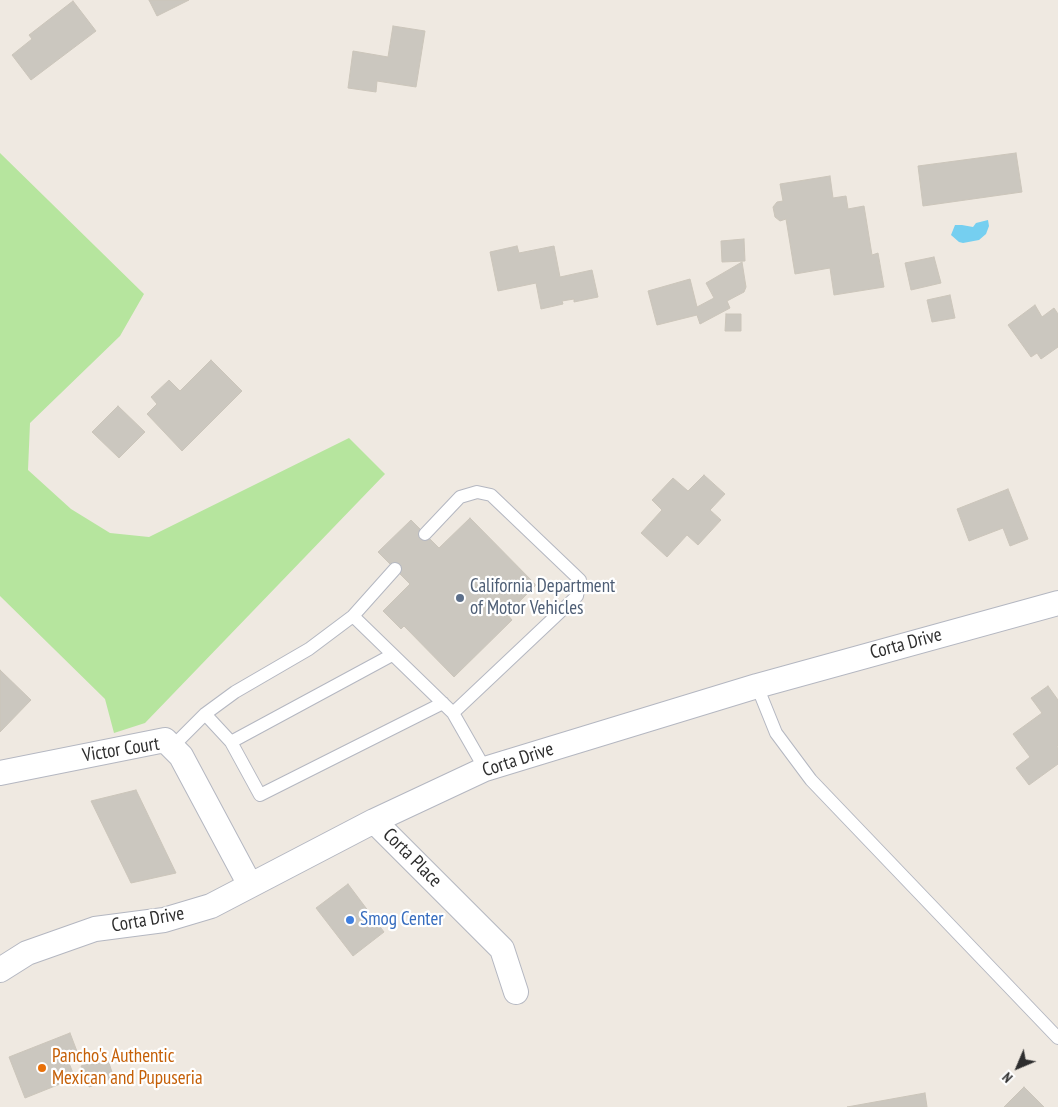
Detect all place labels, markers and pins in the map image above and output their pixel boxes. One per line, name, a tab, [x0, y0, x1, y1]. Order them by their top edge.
place label: California Department of Motor Vehicles	[470, 576, 615, 620]
marker: California Department of Motor Vehicles	[454, 592, 466, 604]
place label: Smog Center	[360, 909, 443, 931]
marker: Smog Center	[344, 914, 356, 926]
place label: Pancho's Authentic Mexican and Pupuseria	[52, 1046, 202, 1090]
marker: Pancho's Authentic Mexican and Pupuseria	[36, 1062, 48, 1074]

